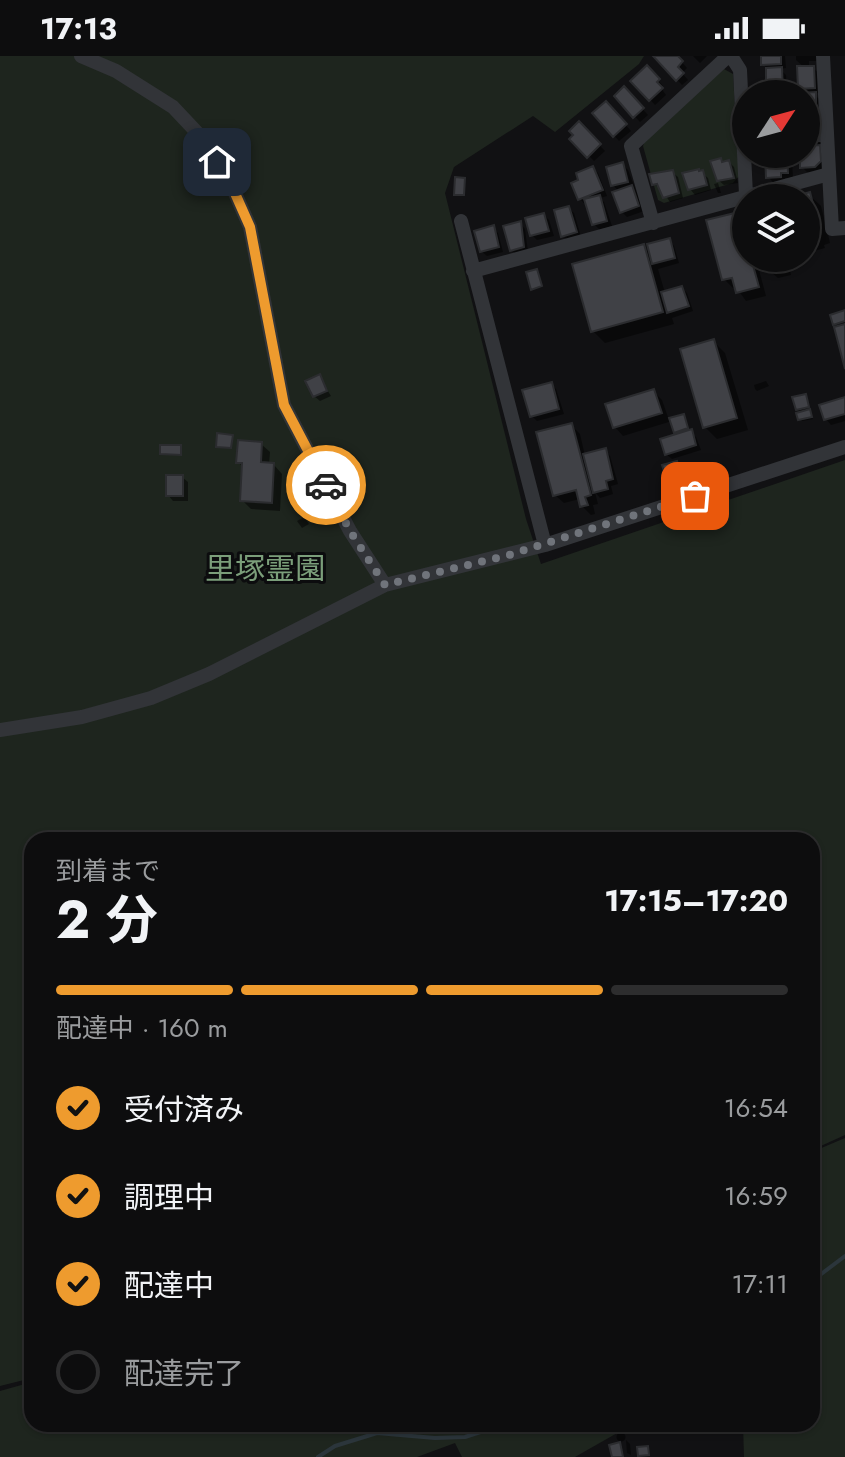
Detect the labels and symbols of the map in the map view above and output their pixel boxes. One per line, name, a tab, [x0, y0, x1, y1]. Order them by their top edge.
north arrow	[732, 80, 820, 168]
pin	[183, 128, 251, 196]
courier	[286, 445, 366, 525]
pin	[661, 462, 729, 530]
park label: 里塚霊園	[205, 547, 325, 590]

